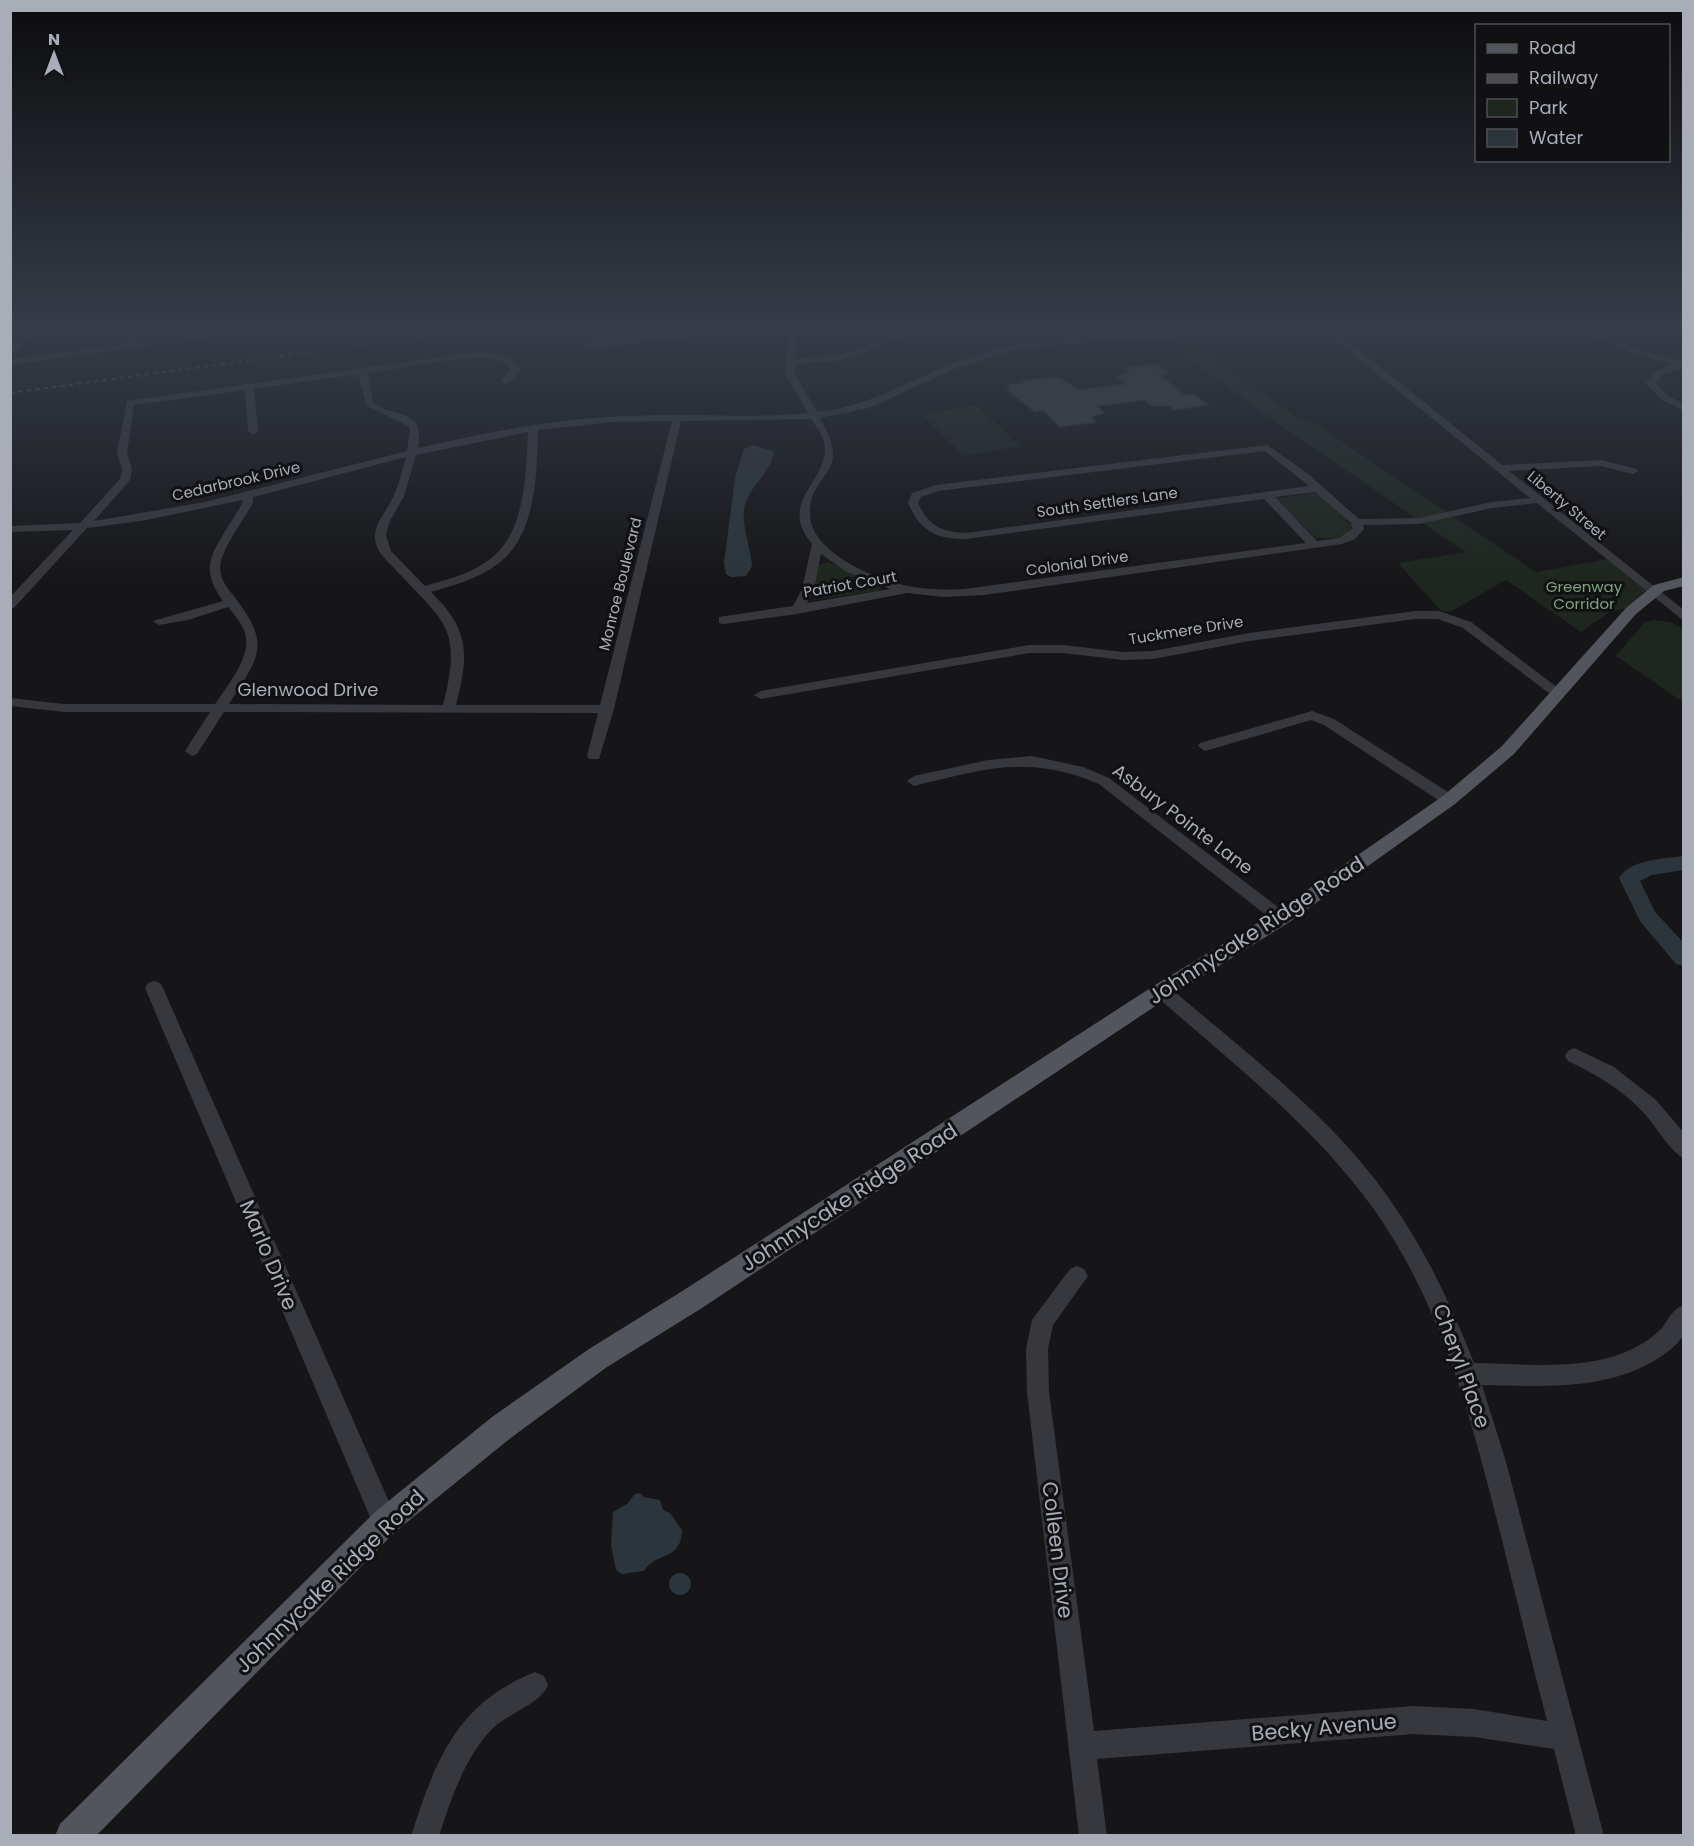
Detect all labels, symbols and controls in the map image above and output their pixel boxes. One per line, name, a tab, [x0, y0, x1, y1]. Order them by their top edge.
north arrow	[24, 24, 84, 84]
legend	[1475, 24, 1670, 162]
text: N	[48, 28, 60, 51]
text: Road	[1529, 35, 1576, 60]
text: Railway	[1529, 65, 1598, 90]
text: Park	[1529, 95, 1568, 120]
text: Water	[1529, 125, 1583, 150]
street label: Cedarbrook Drive	[170, 456, 302, 506]
street label: Liberty Street	[1523, 466, 1611, 544]
street label: South Settlers Lane	[1035, 482, 1179, 522]
street label: Monroe Boulevard	[593, 515, 647, 653]
street label: Colonial Drive	[1024, 545, 1130, 581]
street label: Patriot Court	[802, 565, 898, 603]
park label: Greenway Corridor	[1546, 576, 1623, 614]
street label: Tuckmere Drive	[1127, 611, 1245, 649]
street label: Glenwood Drive	[237, 677, 379, 702]
street label: Asbury Pointe Lane	[1108, 758, 1258, 880]
street label: Johnnycake Ridge Road	[1142, 849, 1370, 1011]
street label: Johnnycake Ridge Road	[735, 1116, 963, 1278]
street label: Marlo Drive	[233, 1195, 305, 1315]
street label: Cheryl Place	[1426, 1300, 1498, 1432]
street label: Colleen Drive	[1035, 1480, 1081, 1620]
street label: Johnnycake Ridge Road	[229, 1483, 431, 1679]
street label: Becky Avenue	[1250, 1706, 1398, 1748]

